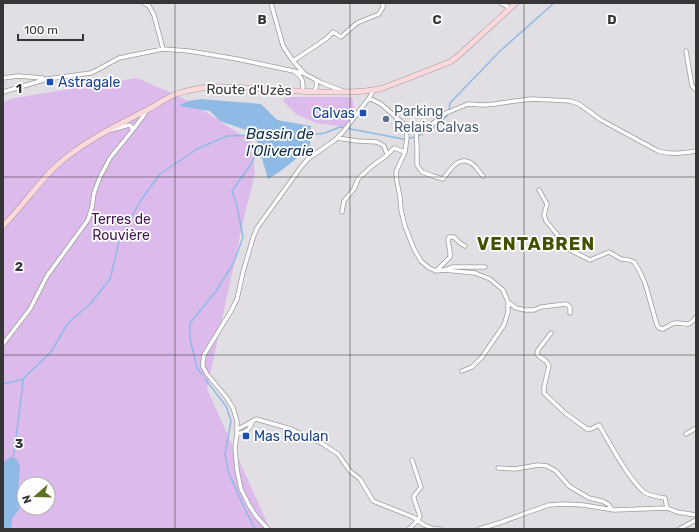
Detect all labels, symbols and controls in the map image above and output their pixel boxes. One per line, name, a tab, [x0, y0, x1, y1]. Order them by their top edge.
text: B	[257, 12, 267, 27]
text: C	[432, 12, 442, 27]
text: D	[607, 12, 617, 27]
scale bar	[18, 16, 83, 42]
text: 100 m	[24, 23, 58, 37]
place label: Astragale	[58, 74, 120, 91]
marker: Astragale	[45, 77, 55, 87]
text: 1	[16, 81, 22, 96]
street label: Route d'Uzès	[206, 81, 292, 99]
place label: Parking Relais Calvas	[394, 103, 479, 136]
place label: Calvas	[312, 105, 355, 122]
marker: Calvas	[358, 108, 368, 118]
marker: Parking Relais Calvas	[381, 114, 391, 124]
water label: Bassin de l'Oliveraie	[246, 125, 315, 160]
park label: Terres de Rouvière	[91, 211, 151, 244]
district label: VENTABREN	[477, 233, 595, 255]
text: 2	[15, 259, 23, 274]
place label: Mas Roulan	[254, 428, 329, 445]
marker: Mas Roulan	[241, 431, 251, 441]
text: 3	[15, 436, 24, 451]
north arrow	[16, 476, 56, 516]
text: N	[20, 493, 35, 505]

